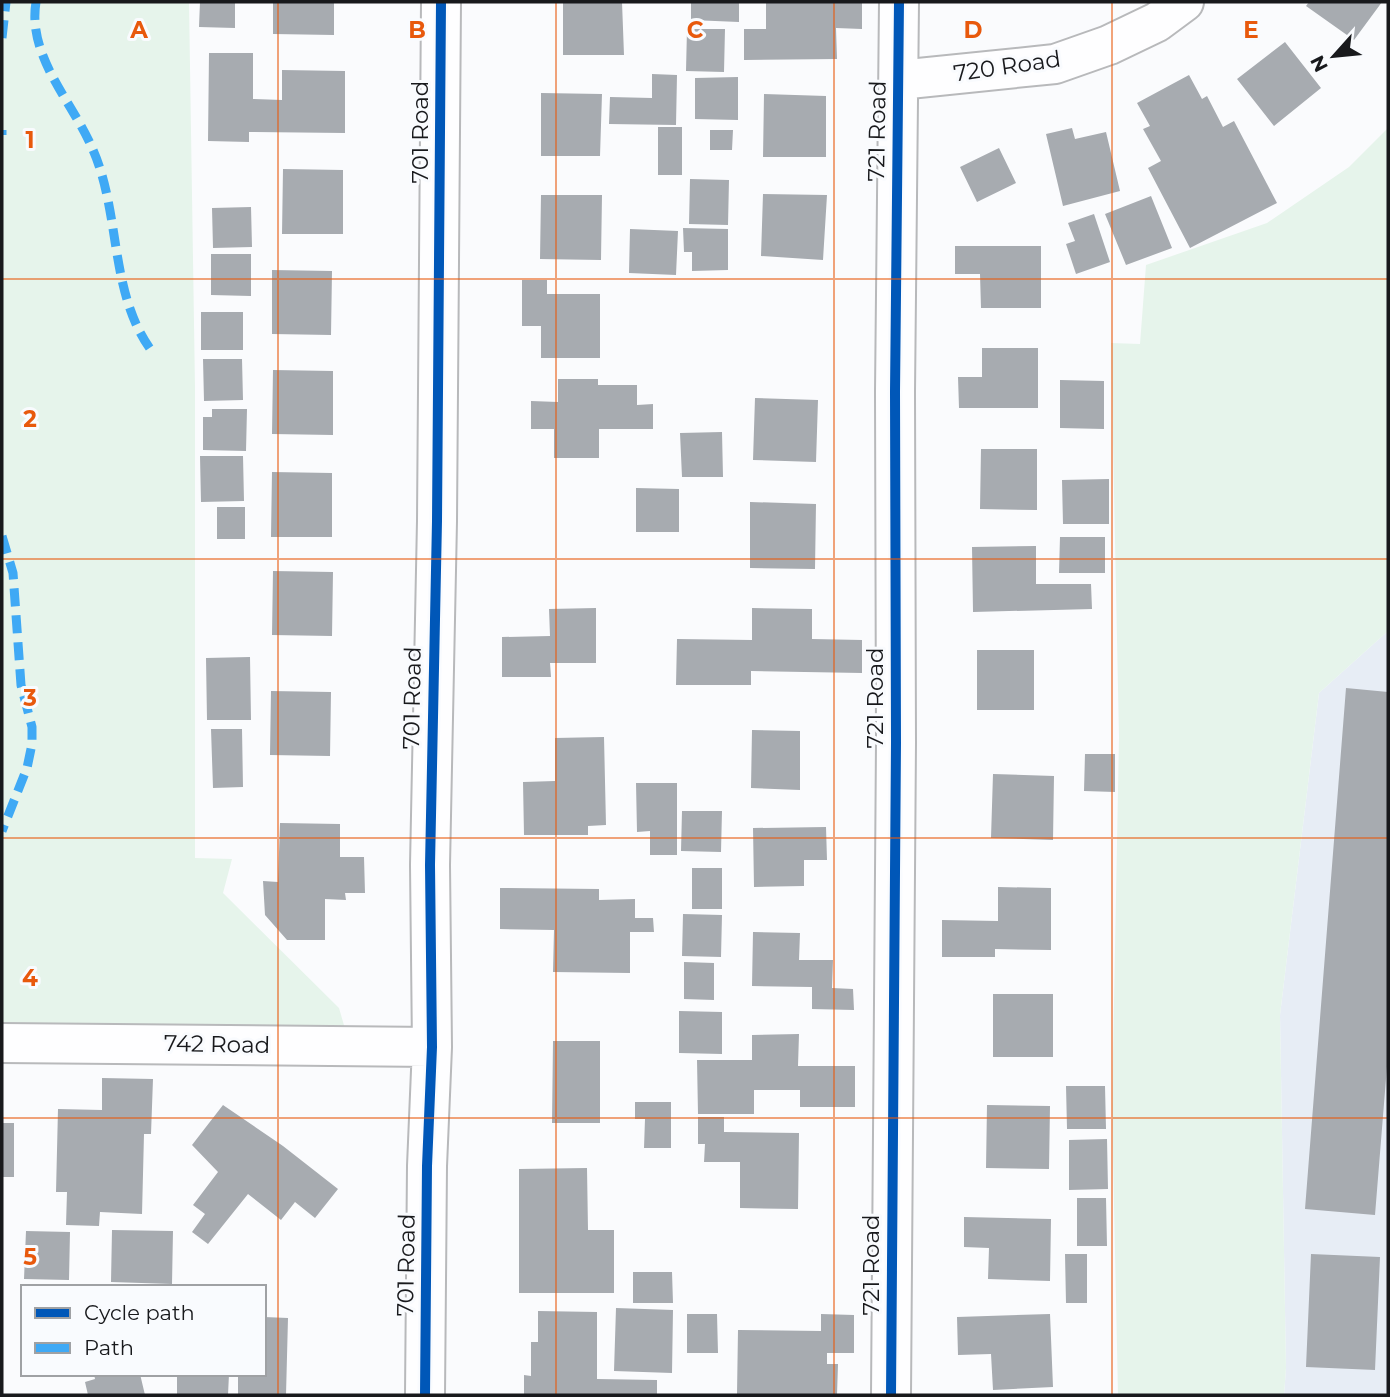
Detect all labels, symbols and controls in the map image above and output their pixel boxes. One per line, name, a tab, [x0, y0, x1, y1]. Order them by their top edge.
text: A	[129, 16, 148, 44]
text: B	[408, 16, 426, 44]
text: C	[687, 16, 704, 44]
text: D	[964, 16, 983, 44]
text: E	[1243, 16, 1259, 44]
north arrow	[1299, 21, 1369, 91]
street label: 720 Road	[952, 45, 1062, 87]
text: N	[1306, 51, 1333, 76]
street label: 721 Road	[862, 80, 892, 182]
street label: 701 Road	[406, 81, 434, 183]
text: 1	[25, 126, 35, 154]
text: 2	[23, 405, 37, 433]
street label: 701 Road	[397, 646, 427, 750]
street label: 721 Road	[861, 647, 889, 749]
text: 3	[22, 684, 37, 712]
text: 4	[22, 964, 38, 992]
street label: 742 Road	[164, 1029, 270, 1059]
street label: 701 Road	[391, 1213, 421, 1317]
street label: 721 Road	[857, 1214, 885, 1316]
text: 5	[23, 1243, 37, 1271]
legend	[21, 1285, 266, 1376]
text: Cycle path	[84, 1300, 195, 1325]
text: Path	[84, 1335, 134, 1360]

